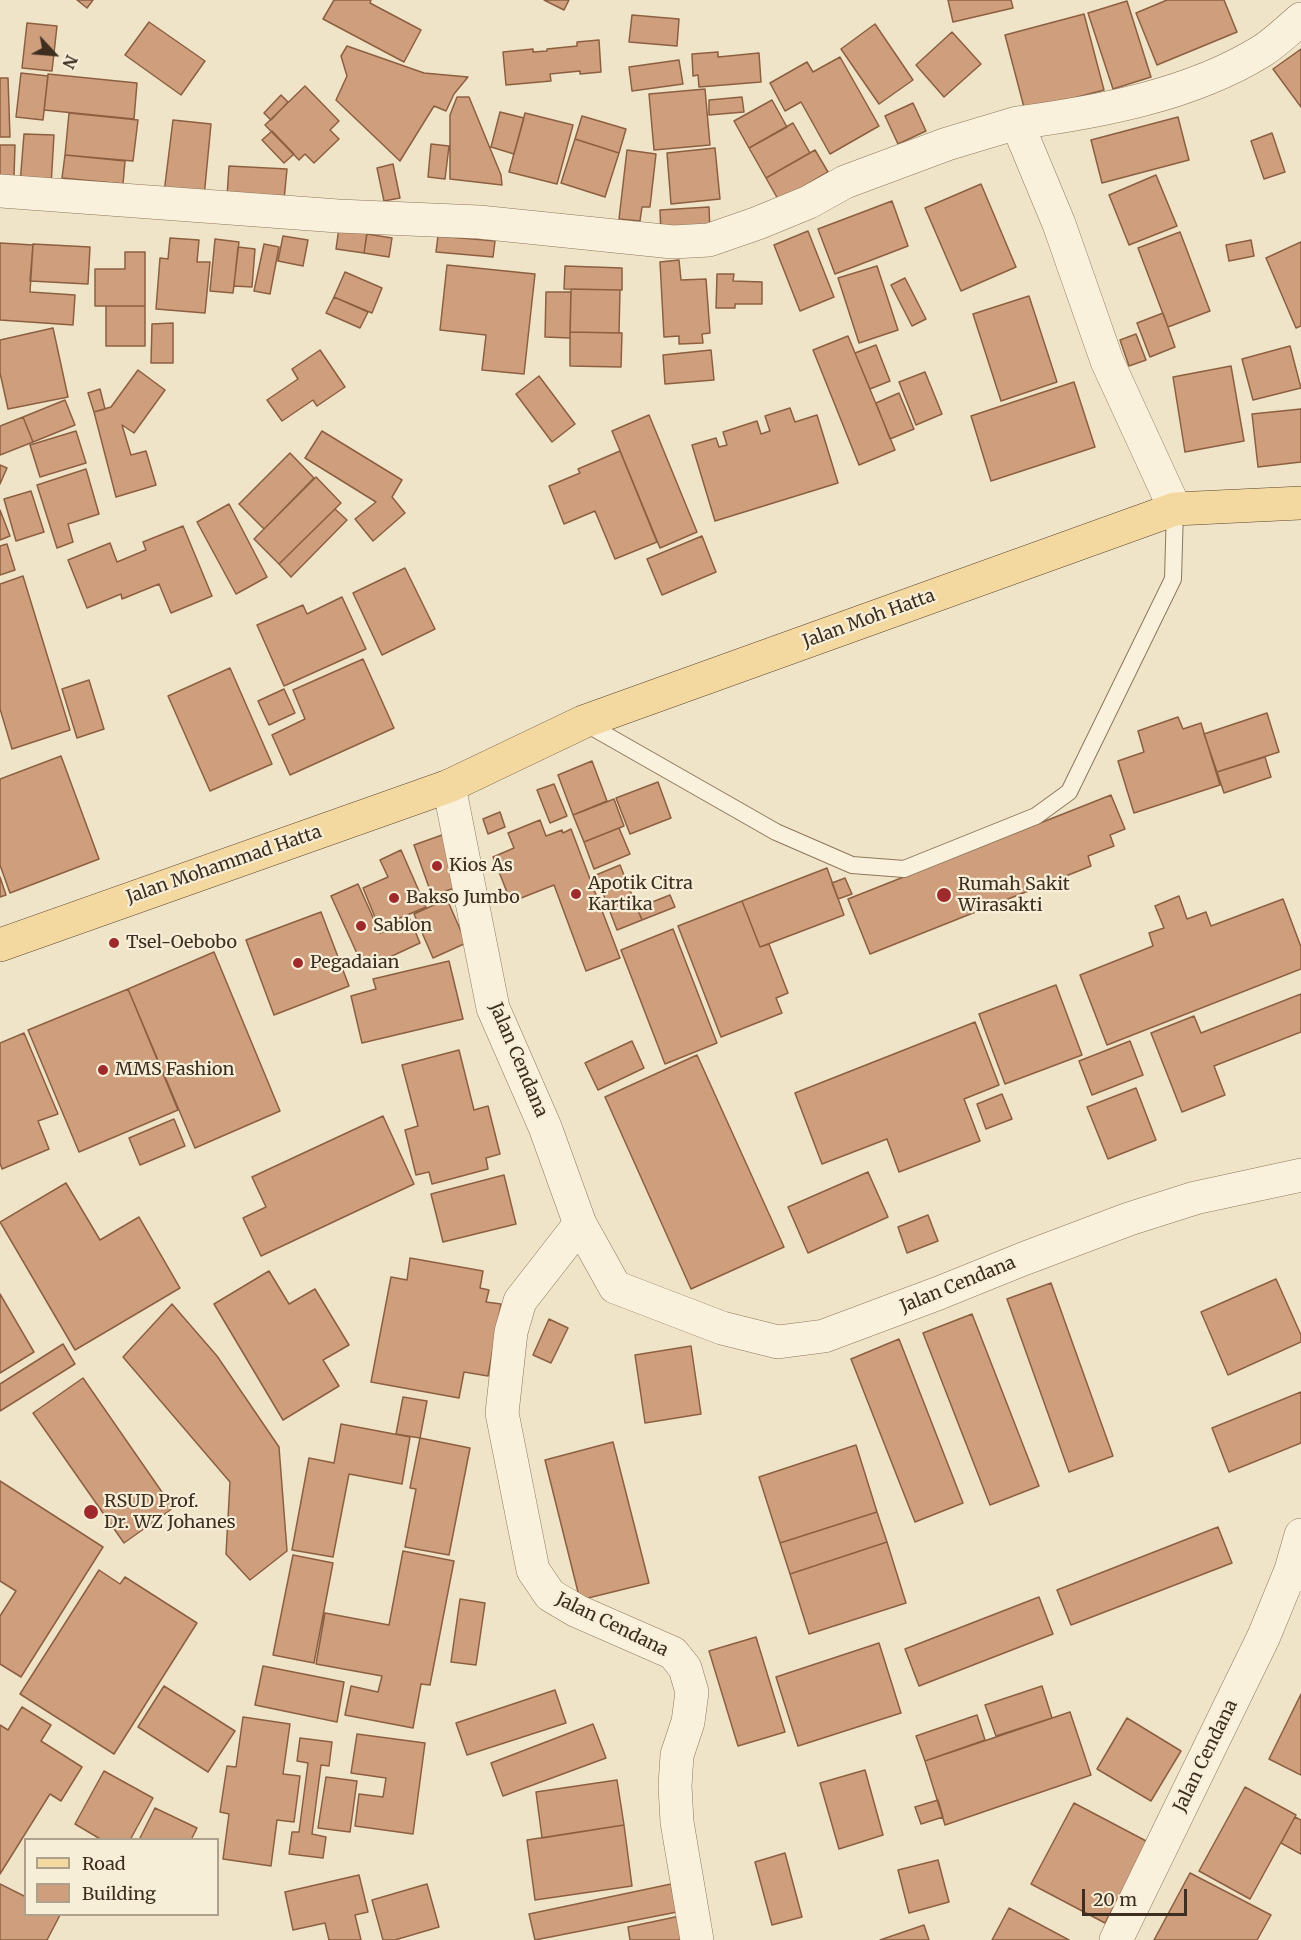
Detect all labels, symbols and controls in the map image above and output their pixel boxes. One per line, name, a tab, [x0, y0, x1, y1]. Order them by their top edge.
north arrow	[24, 24, 84, 84]
text: N	[58, 52, 82, 72]
street label: Jalan Moh Hatta	[800, 585, 938, 653]
street label: Jalan Mohammad Hatta	[124, 821, 324, 909]
place label: Kios As	[449, 855, 513, 877]
marker: Kios As	[430, 859, 444, 873]
place label: Apotik Citra Kartika	[588, 873, 693, 916]
place label: Rumah Sakit Wirasakti	[958, 874, 1070, 916]
marker: Rumah Sakit Wirasakti	[935, 886, 953, 904]
place label: Bakso Jumbo	[406, 887, 520, 909]
marker: Apotik Citra Kartika	[569, 887, 583, 901]
marker: Bakso Jumbo	[387, 891, 401, 905]
place label: Sablon	[373, 915, 432, 937]
marker: Sablon	[354, 919, 368, 933]
place label: Tsel-Oebobo	[126, 932, 237, 954]
marker: Tsel-Oebobo	[107, 936, 121, 950]
place label: Pegadaian	[310, 952, 399, 974]
marker: Pegadaian	[291, 956, 305, 970]
street label: Jalan Cendana	[484, 999, 552, 1121]
place label: MMS Fashion	[115, 1059, 234, 1081]
marker: MMS Fashion	[96, 1063, 110, 1077]
street label: Jalan Cendana	[897, 1252, 1019, 1318]
place label: RSUD Prof. Dr. WZ Johanes	[104, 1491, 236, 1534]
marker: RSUD Prof. Dr. WZ Johanes	[82, 1503, 100, 1521]
street label: Jalan Cendana	[552, 1588, 672, 1662]
street label: Jalan Cendana	[1169, 1696, 1243, 1816]
legend	[24, 1838, 219, 1916]
text: Road	[82, 1852, 126, 1875]
scale bar	[1085, 1877, 1190, 1915]
text: Building	[82, 1882, 156, 1905]
text: 20 m	[1093, 1888, 1137, 1911]

